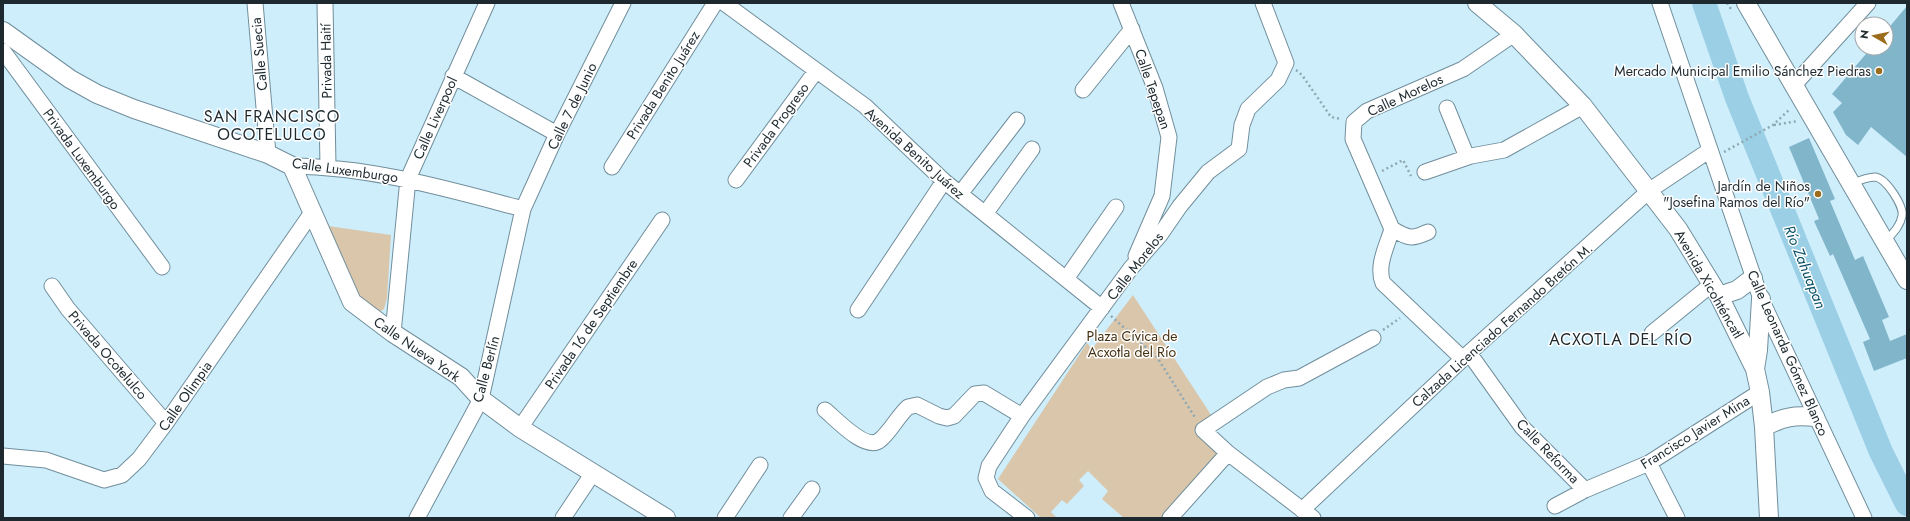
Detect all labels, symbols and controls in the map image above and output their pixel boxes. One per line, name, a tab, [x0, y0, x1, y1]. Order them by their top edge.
north arrow	[1854, 16, 1894, 56]
street label: Calle Suecia	[246, 17, 272, 91]
street label: Privada Haití	[315, 22, 337, 99]
street label: Privada Benito Juárez	[622, 26, 705, 143]
text: N	[1856, 29, 1873, 40]
street label: Calle Tepepan	[1130, 46, 1176, 132]
street label: Calle 7 de Junio	[542, 59, 602, 153]
place label: Mercado Municipal Emilio Sánchez Piedras	[1614, 61, 1871, 81]
marker: Mercado Municipal Emilio Sánchez Piedras	[1874, 66, 1884, 76]
street label: Calle Morelos	[1364, 69, 1446, 121]
street label: Calle Liverpool	[408, 73, 462, 163]
street label: Privada Progreso	[738, 78, 814, 171]
street label: Avenida Benito Juárez	[861, 103, 970, 204]
street label: Privada Luxemburgo	[39, 104, 126, 214]
district label: SAN FRANCISCO OCOTELULCO	[204, 105, 340, 146]
street label: Calle Luxemburgo	[291, 153, 400, 187]
place label: Jardín de Niños "Josefina Ramos del Río"	[1663, 176, 1810, 212]
marker: Jardín de Niños "Josefina Ramos del Río"	[1813, 189, 1823, 199]
water label: Río Zahuapan	[1778, 222, 1832, 312]
street label: Avenida Xicohténcatl	[1670, 226, 1748, 342]
street label: Calle Morelos	[1102, 227, 1168, 304]
street label: Calzada Licenciado Fernando Bretón M.	[1407, 238, 1597, 412]
street label: Privada 16 de Septiembre	[540, 255, 642, 393]
street label: Calle Leonarda Gómez Blanco	[1742, 267, 1834, 439]
street label: Privada Ocotelulco	[64, 306, 152, 404]
street label: Calle Nueva York	[370, 312, 465, 387]
park label: Plaza Cívica de Acxotla del Río	[1087, 326, 1177, 362]
district label: ACXOTLA DEL RÍO	[1549, 328, 1693, 351]
street label: Calle Berlín	[468, 333, 504, 405]
street label: Calle Olimpia	[153, 357, 217, 435]
street label: Francisco Javier Mina	[1637, 390, 1753, 474]
street label: Calle Reforma	[1512, 414, 1584, 488]

